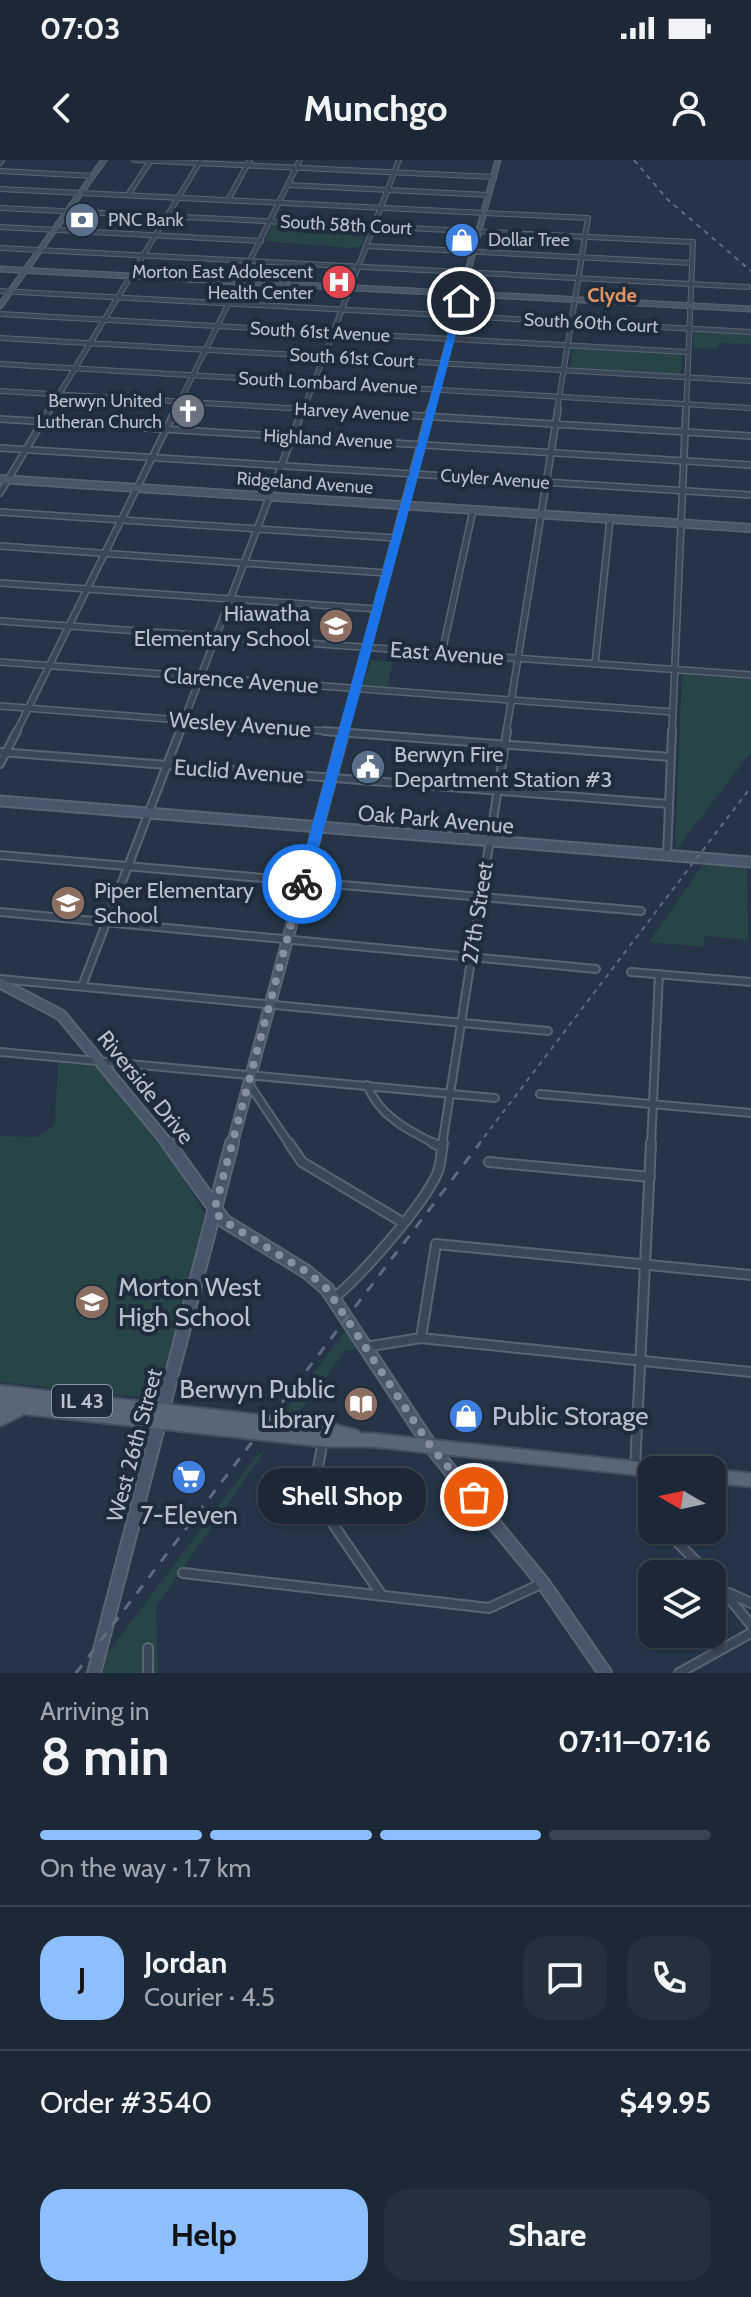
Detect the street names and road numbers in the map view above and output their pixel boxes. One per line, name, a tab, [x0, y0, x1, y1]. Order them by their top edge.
street label: South 58th Court	[279, 211, 413, 239]
street label: South 60th Court	[523, 309, 659, 337]
street label: South 61st Avenue	[249, 317, 391, 347]
street label: South 61st Court	[289, 344, 415, 372]
street label: South Lombard Avenue	[238, 367, 418, 399]
street label: Harvey Avenue	[294, 398, 410, 426]
street label: Highland Avenue	[263, 425, 393, 453]
street label: Cuyler Avenue	[440, 464, 550, 494]
street label: Ridgeland Avenue	[236, 467, 374, 499]
street label: East Avenue	[389, 636, 505, 671]
street label: Clarence Avenue	[163, 662, 319, 699]
street label: Wesley Avenue	[168, 706, 312, 743]
street label: Euclid Avenue	[173, 753, 305, 790]
street label: Oak Park Avenue	[357, 799, 515, 840]
street label: 27th Street	[456, 859, 499, 966]
street label: Riverside Drive	[92, 1025, 200, 1150]
street label: West 26th Street	[101, 1365, 168, 1525]
road number: IL 43	[52, 1385, 112, 1417]

